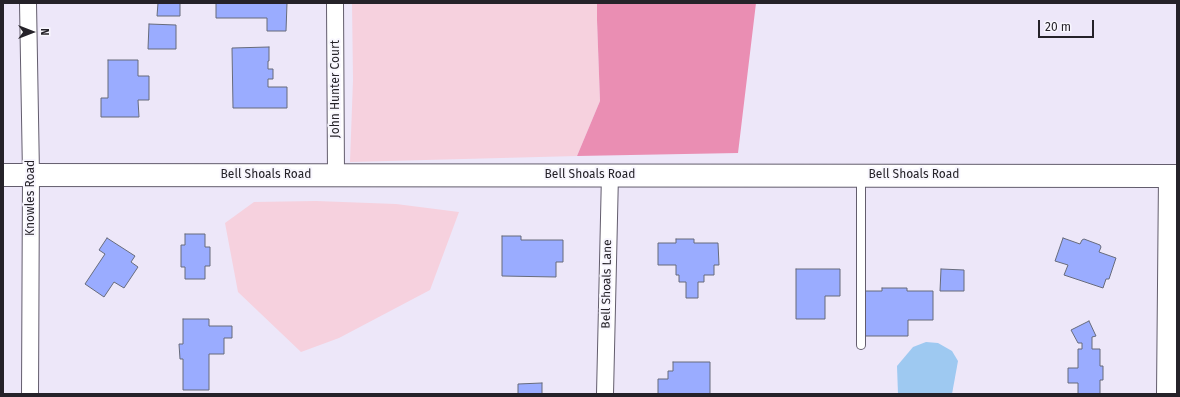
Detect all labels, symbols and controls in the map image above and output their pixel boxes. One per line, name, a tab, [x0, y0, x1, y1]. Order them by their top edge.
north arrow	[12, 12, 52, 52]
scale bar	[1040, 12, 1096, 38]
text: 20 m	[1045, 20, 1071, 34]
text: N	[38, 28, 51, 36]
street label: John Hunter Court	[329, 40, 343, 138]
street label: Knowles Road	[24, 160, 38, 236]
street label: Bell Shoals Road	[221, 168, 311, 182]
street label: Bell Shoals Road	[545, 168, 635, 182]
street label: Bell Shoals Road	[869, 168, 959, 182]
street label: Bell Shoals Lane	[599, 239, 615, 329]

